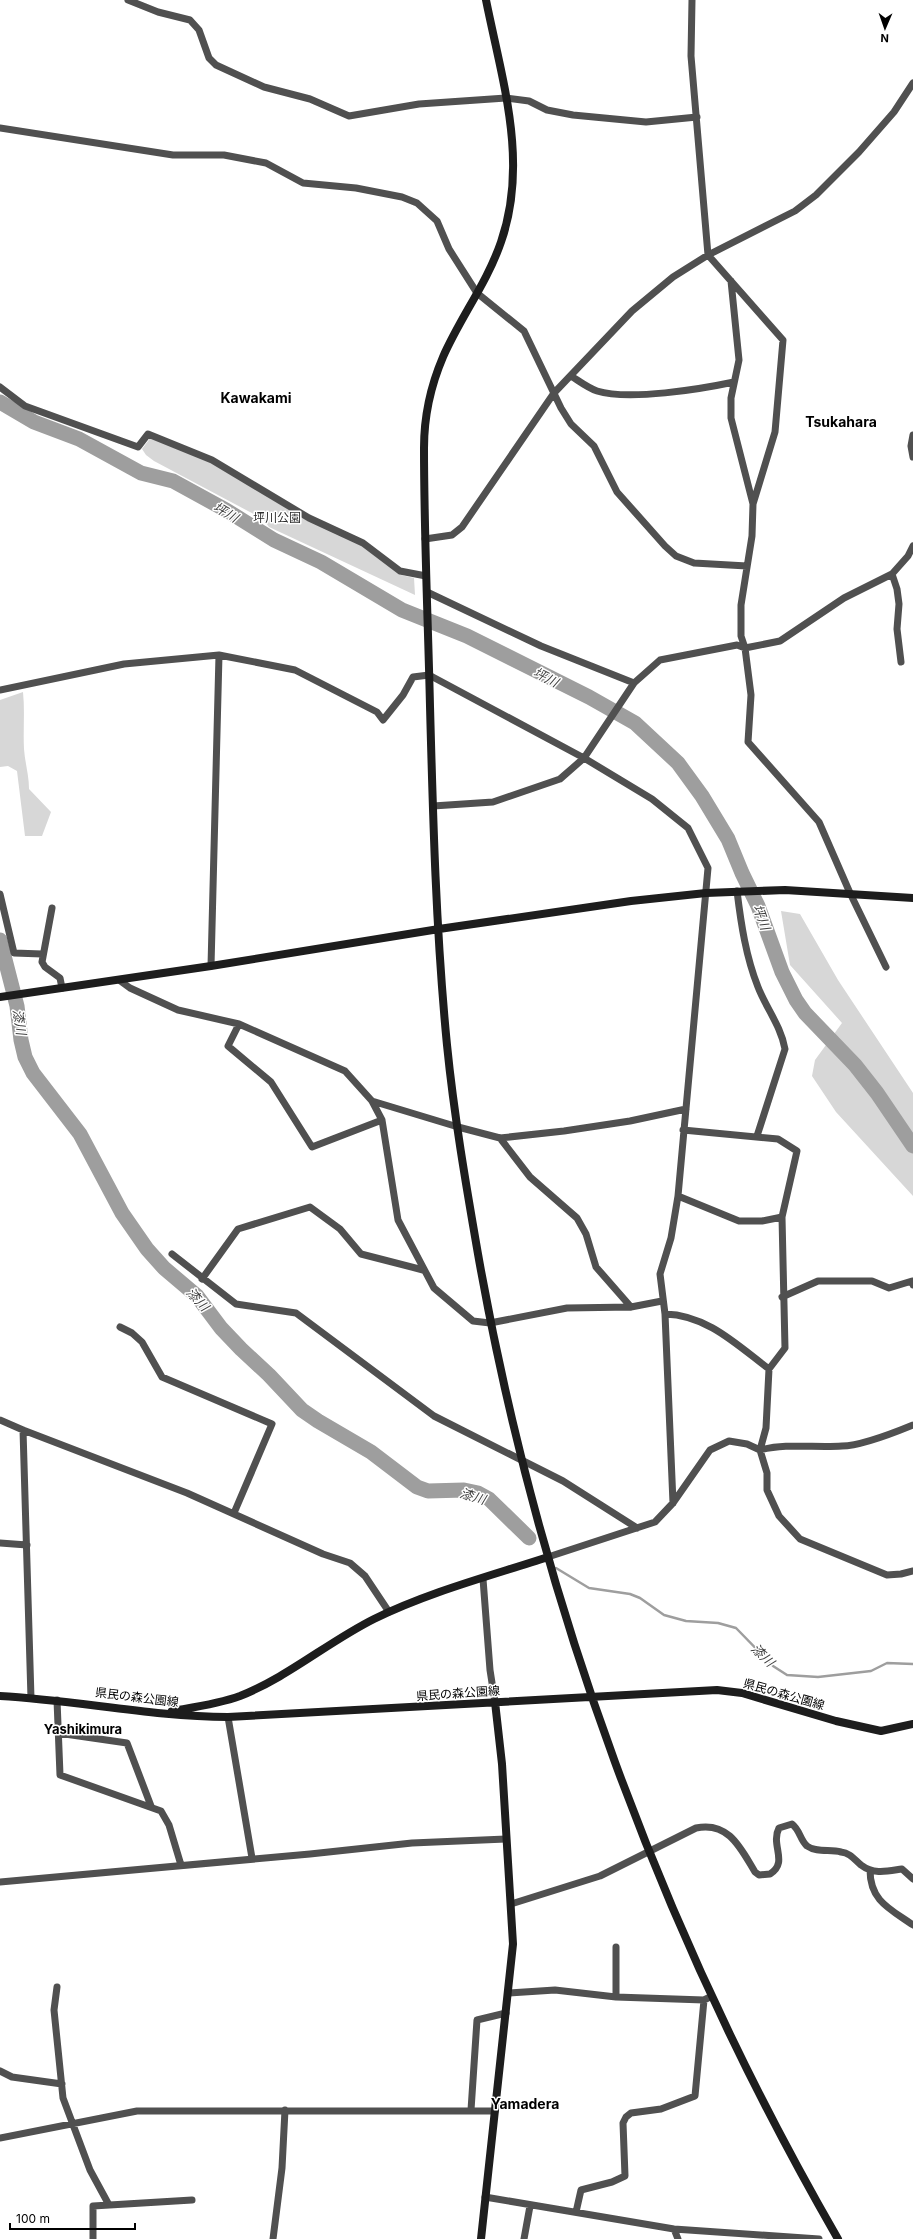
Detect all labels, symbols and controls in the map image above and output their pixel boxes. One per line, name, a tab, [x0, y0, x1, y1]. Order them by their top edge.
north arrow	[865, 8, 905, 48]
text: N	[880, 31, 889, 45]
district label: Kawakami	[220, 389, 292, 406]
district label: Tsukahara	[805, 413, 877, 430]
water label: 坪川	[211, 499, 243, 526]
park label: 坪川公園	[253, 510, 301, 525]
water label: 坪川	[531, 664, 563, 691]
water label: 坪川	[750, 902, 775, 934]
water label: 漆川	[10, 1008, 30, 1038]
water label: 漆川	[183, 1284, 214, 1315]
water label: 漆川	[458, 1485, 490, 1508]
water label: 漆川	[748, 1640, 779, 1671]
street label: 県民の森公園線	[742, 1675, 826, 1713]
street label: 県民の森公園線	[416, 1683, 500, 1703]
street label: 県民の森公園線	[94, 1684, 180, 1710]
district label: Yashikimura	[44, 1721, 122, 1737]
district label: Yamadera	[491, 2095, 559, 2112]
scale bar	[10, 2205, 135, 2231]
text: 100 m	[16, 2211, 50, 2226]

